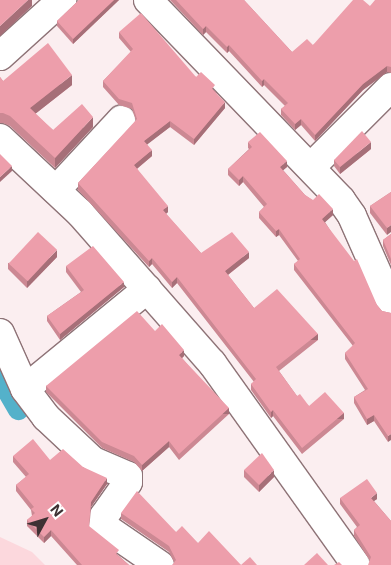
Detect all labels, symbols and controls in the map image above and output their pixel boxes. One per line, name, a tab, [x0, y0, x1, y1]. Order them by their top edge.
north arrow	[20, 495, 70, 545]
text: N	[47, 501, 67, 520]

